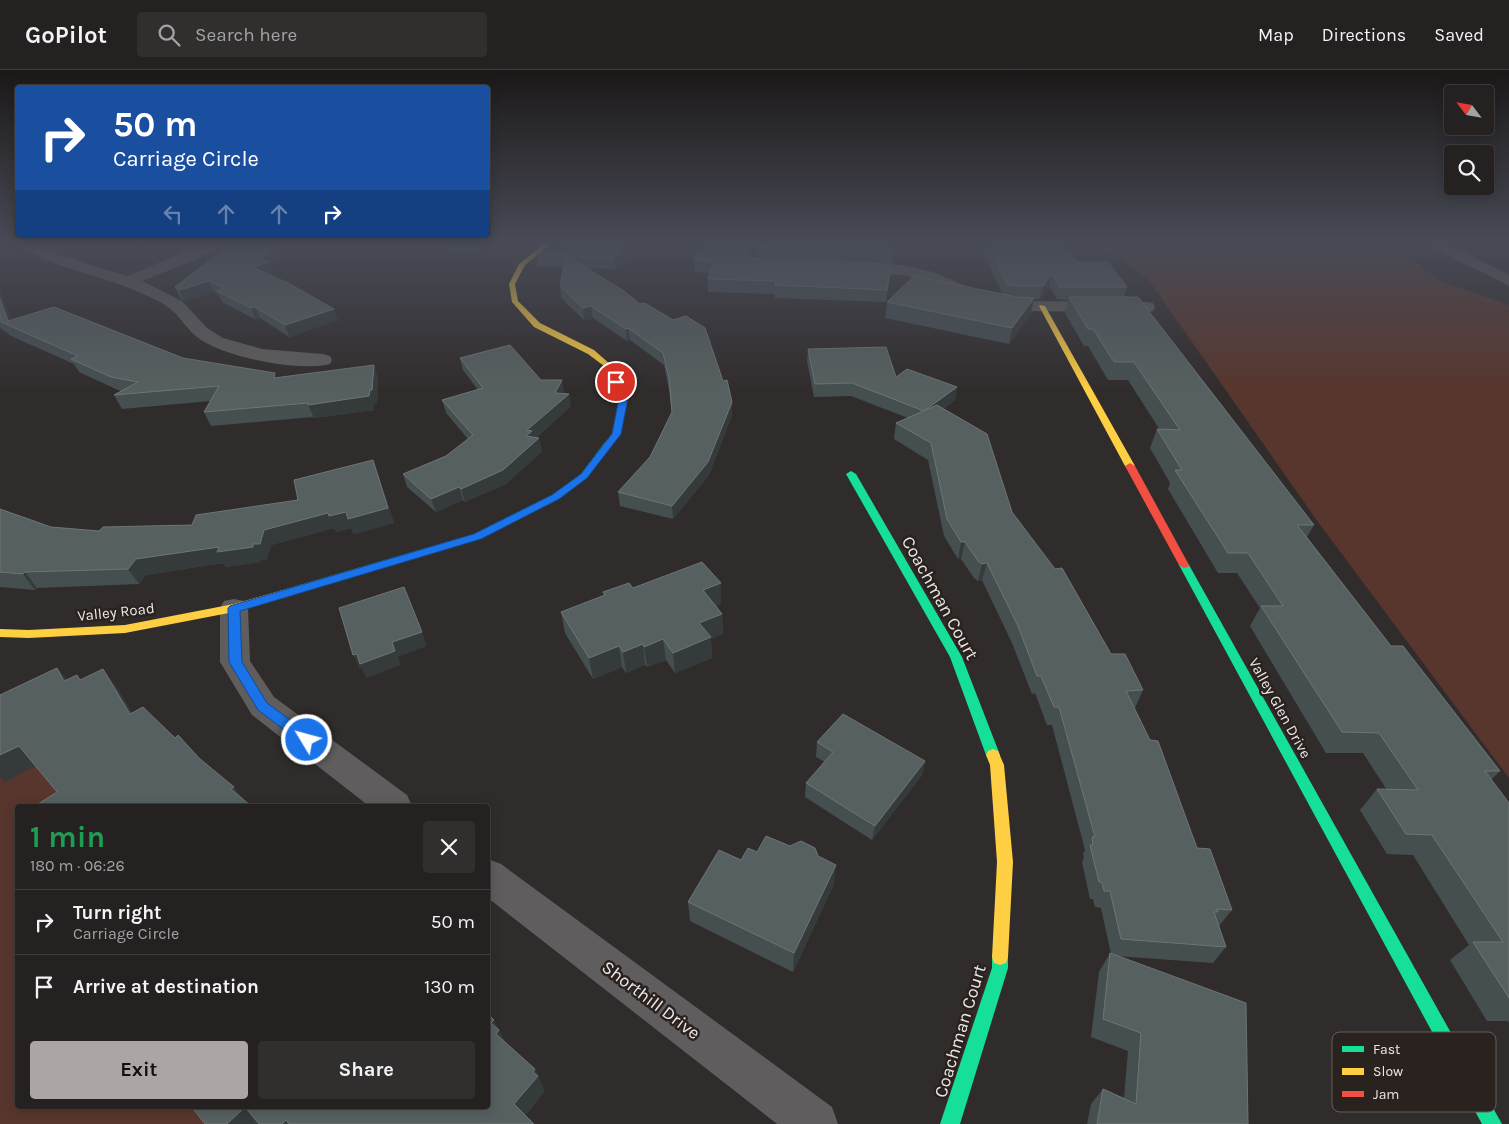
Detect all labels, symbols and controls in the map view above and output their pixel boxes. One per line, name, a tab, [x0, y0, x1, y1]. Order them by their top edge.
search box	[137, 12, 487, 57]
text: GoPilot	[25, 21, 107, 49]
icon: search	[155, 21, 183, 49]
text: Search here	[195, 24, 297, 46]
text: Map	[1258, 24, 1294, 46]
text: Directions	[1322, 24, 1406, 46]
text: Saved	[1434, 24, 1484, 46]
north arrow	[1444, 85, 1494, 135]
map controls	[1444, 85, 1494, 195]
text: 50 m	[113, 104, 198, 145]
icon: right	[30, 105, 95, 170]
button: search	[1444, 145, 1494, 195]
text: Carriage Circle	[113, 146, 259, 172]
icon: left	[159, 200, 187, 228]
icon: ahead	[212, 200, 240, 228]
icon: ahead	[265, 200, 293, 228]
icon: right	[318, 200, 346, 228]
pin	[595, 361, 637, 403]
icon: arrive	[602, 368, 630, 396]
street label: Coachman Court	[897, 532, 983, 664]
street label: Valley Road	[77, 599, 155, 625]
street label: Valley Glen Drive	[1245, 655, 1315, 761]
position arrow	[280, 713, 332, 765]
text: 1 min	[30, 819, 105, 855]
button: close	[423, 821, 475, 873]
text: 180 m · 06:26	[30, 856, 125, 875]
text: Turn right	[73, 902, 162, 924]
icon: right	[30, 908, 58, 936]
text: 50 m	[431, 911, 475, 933]
text: Carriage Circle	[73, 924, 179, 943]
street label: Shorthill Drive	[597, 956, 705, 1044]
street label: Coachman Court	[929, 962, 991, 1100]
icon: arrive	[30, 973, 58, 1001]
text: Arrive at destination	[73, 976, 259, 998]
text: 130 m	[424, 976, 475, 998]
legend	[1332, 1032, 1496, 1112]
button: Exit	[30, 1041, 248, 1099]
button: Share	[258, 1041, 475, 1099]
text: Fast	[1373, 1041, 1400, 1058]
text: Slow	[1373, 1063, 1403, 1080]
text: Jam	[1373, 1086, 1399, 1103]

